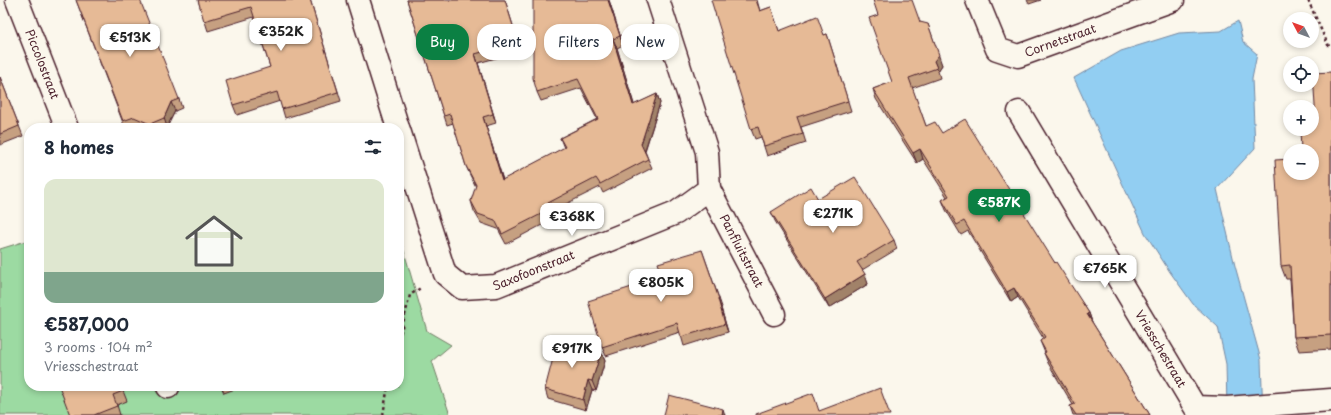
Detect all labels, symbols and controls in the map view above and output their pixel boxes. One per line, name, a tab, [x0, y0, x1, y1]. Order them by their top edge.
north arrow	[1283, 12, 1319, 48]
map controls	[1283, 12, 1319, 180]
pin: €352K	[253, 18, 309, 52]
street label: Cornetstraat	[1022, 19, 1098, 61]
text: €352K	[258, 21, 304, 40]
pin: €513K	[102, 24, 158, 58]
chip: Buy	[416, 24, 469, 60]
chip: Rent	[477, 24, 536, 60]
chip: Filters	[544, 24, 613, 60]
chip: New	[621, 24, 679, 60]
street label: Piccolostraat	[21, 26, 65, 102]
text: €513K	[109, 27, 151, 46]
button: locate	[1283, 56, 1319, 92]
button: +	[1283, 100, 1319, 136]
text: 8 homes	[44, 134, 114, 160]
icon: filters	[362, 136, 384, 158]
button: −	[1283, 144, 1319, 180]
pin: €587K	[971, 189, 1027, 223]
text: €587K	[977, 192, 1021, 211]
pin: €271K	[805, 200, 861, 234]
pin: €368K	[544, 203, 600, 237]
text: €271K	[813, 203, 853, 222]
icon: home	[178, 205, 250, 277]
text: €368K	[549, 206, 595, 225]
street label: Panfluitstraat	[716, 211, 769, 290]
street label: Saxofoonstraat	[490, 245, 577, 294]
pin: €765K	[1077, 255, 1133, 289]
text: €765K	[1083, 258, 1127, 277]
pin: €805K	[633, 269, 689, 303]
text: €805K	[638, 272, 684, 291]
street label: Vriesschestraat	[1131, 306, 1191, 391]
text: €587,000	[44, 311, 129, 337]
pin: €917K	[544, 335, 600, 369]
text: 3 rooms · 104 m²	[44, 337, 153, 356]
text: €917K	[551, 338, 593, 357]
text: Vriesschestraat	[44, 356, 139, 375]

